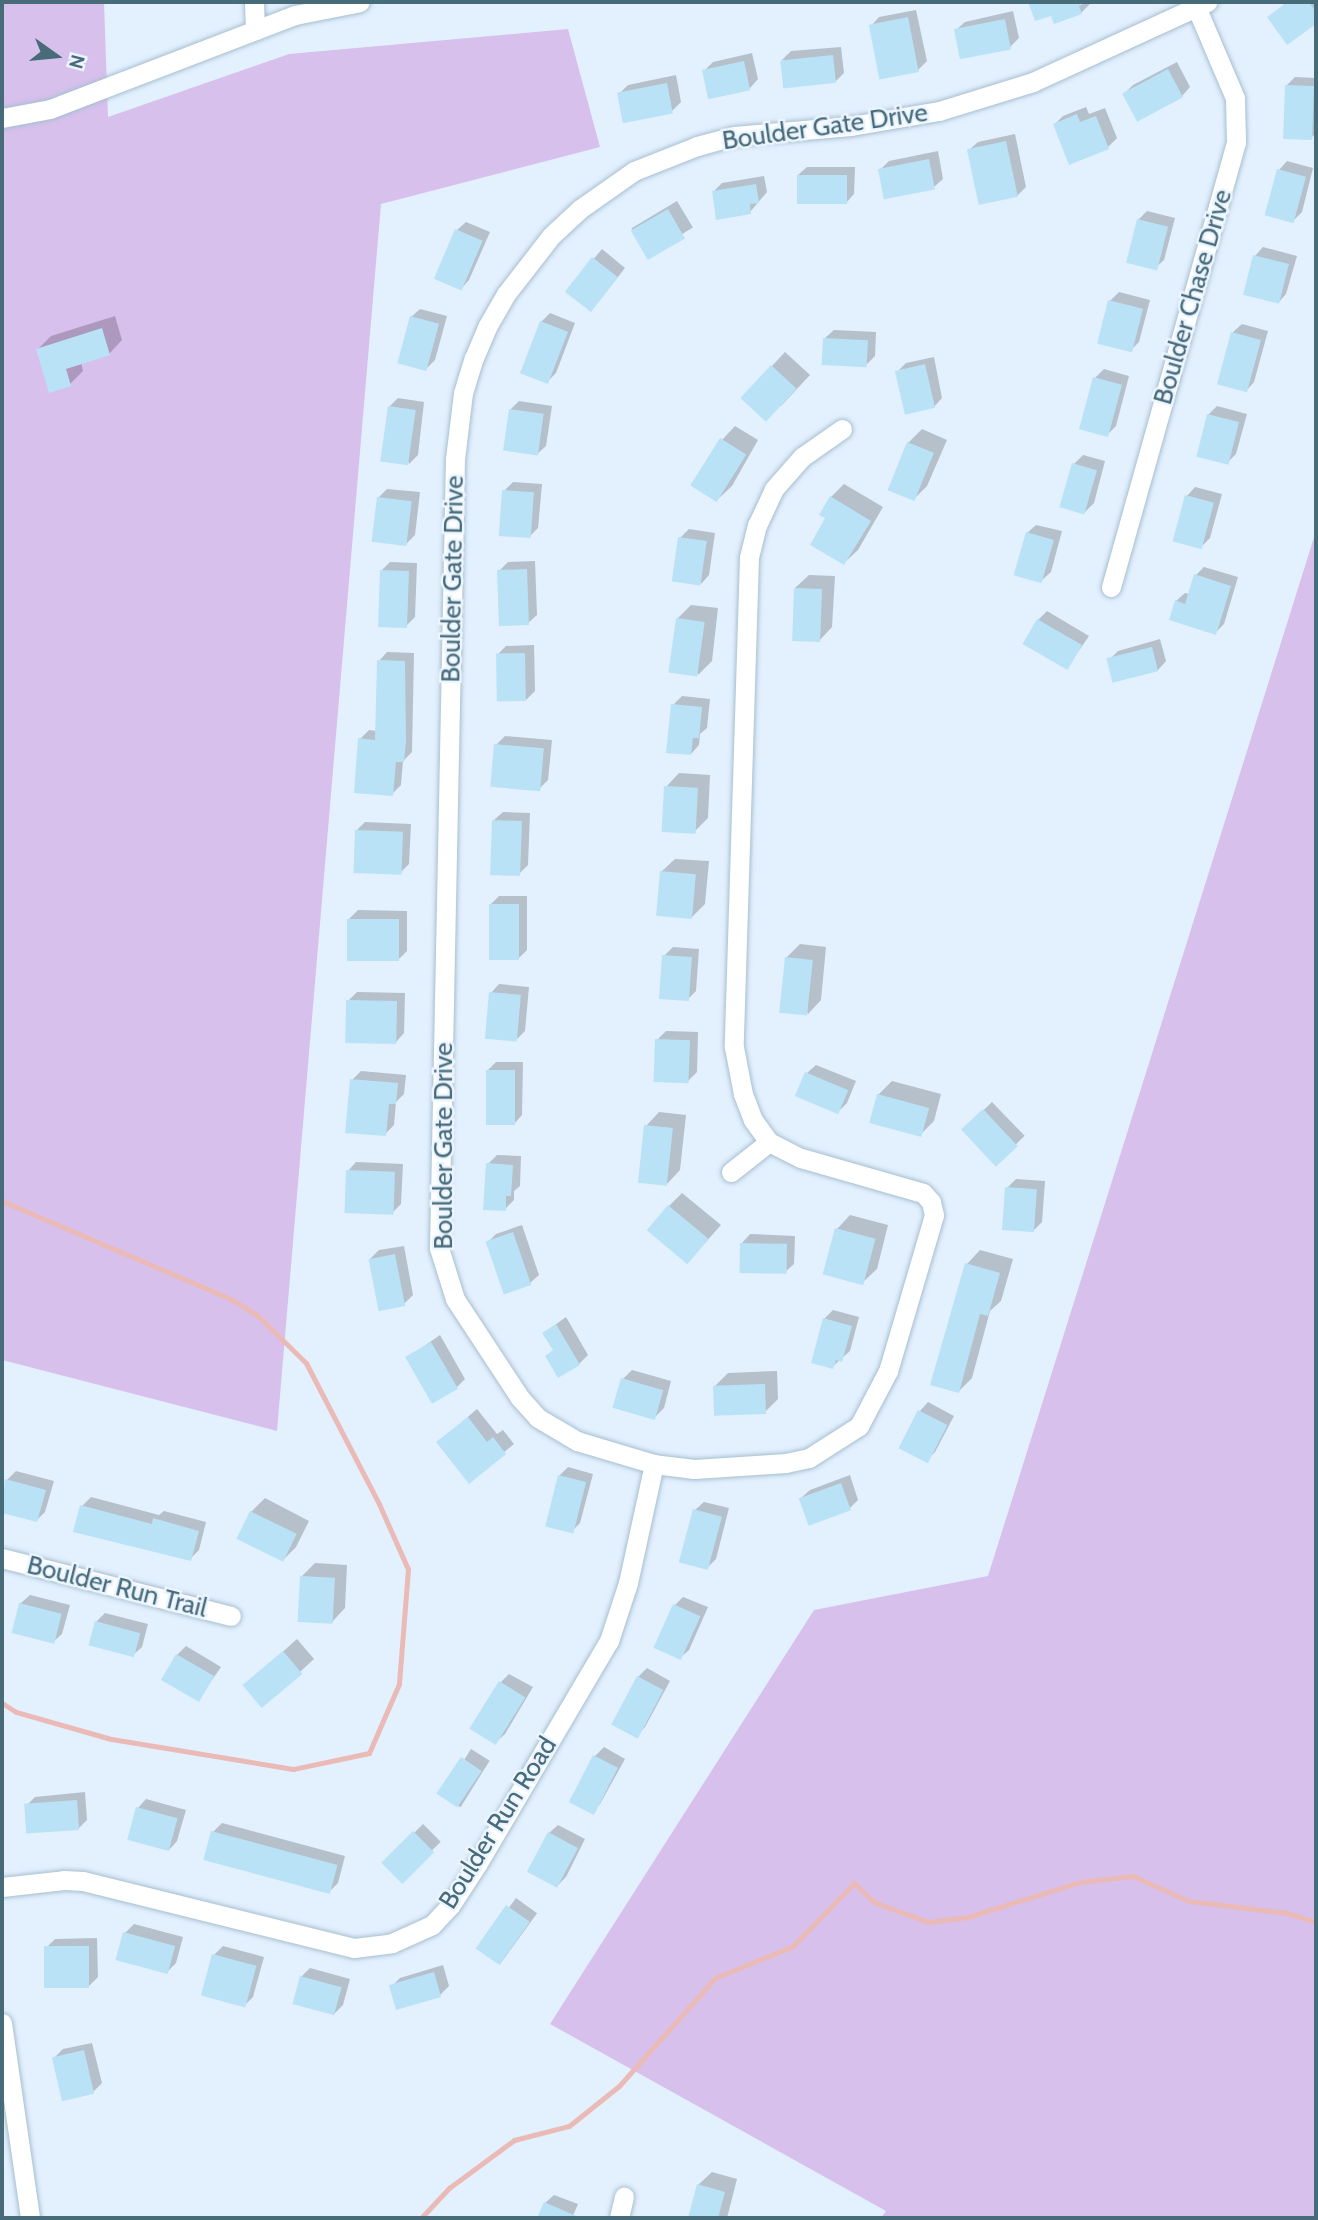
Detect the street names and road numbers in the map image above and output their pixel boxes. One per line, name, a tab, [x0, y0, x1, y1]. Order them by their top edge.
street label: Boulder Gate Drive	[720, 97, 930, 157]
street label: Boulder Chase Drive	[1147, 186, 1239, 408]
street label: Boulder Gate Drive	[436, 475, 470, 683]
street label: Boulder Gate Drive	[428, 1042, 460, 1250]
street label: Boulder Run Trail	[24, 1550, 210, 1624]
street label: Boulder Run Road	[433, 1731, 563, 1915]

